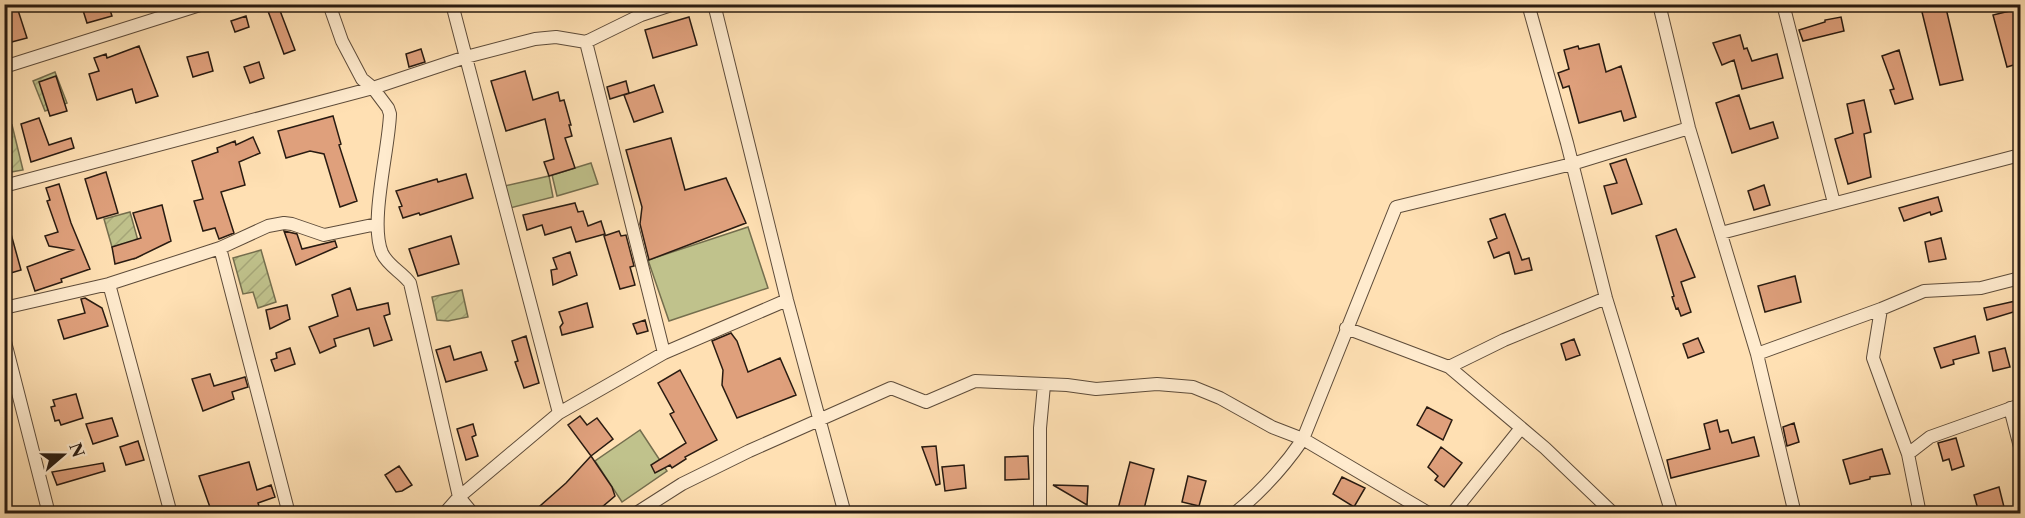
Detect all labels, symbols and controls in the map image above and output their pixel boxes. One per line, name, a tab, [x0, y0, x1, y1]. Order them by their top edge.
north arrow	[33, 425, 93, 485]
text: N	[65, 440, 89, 460]

